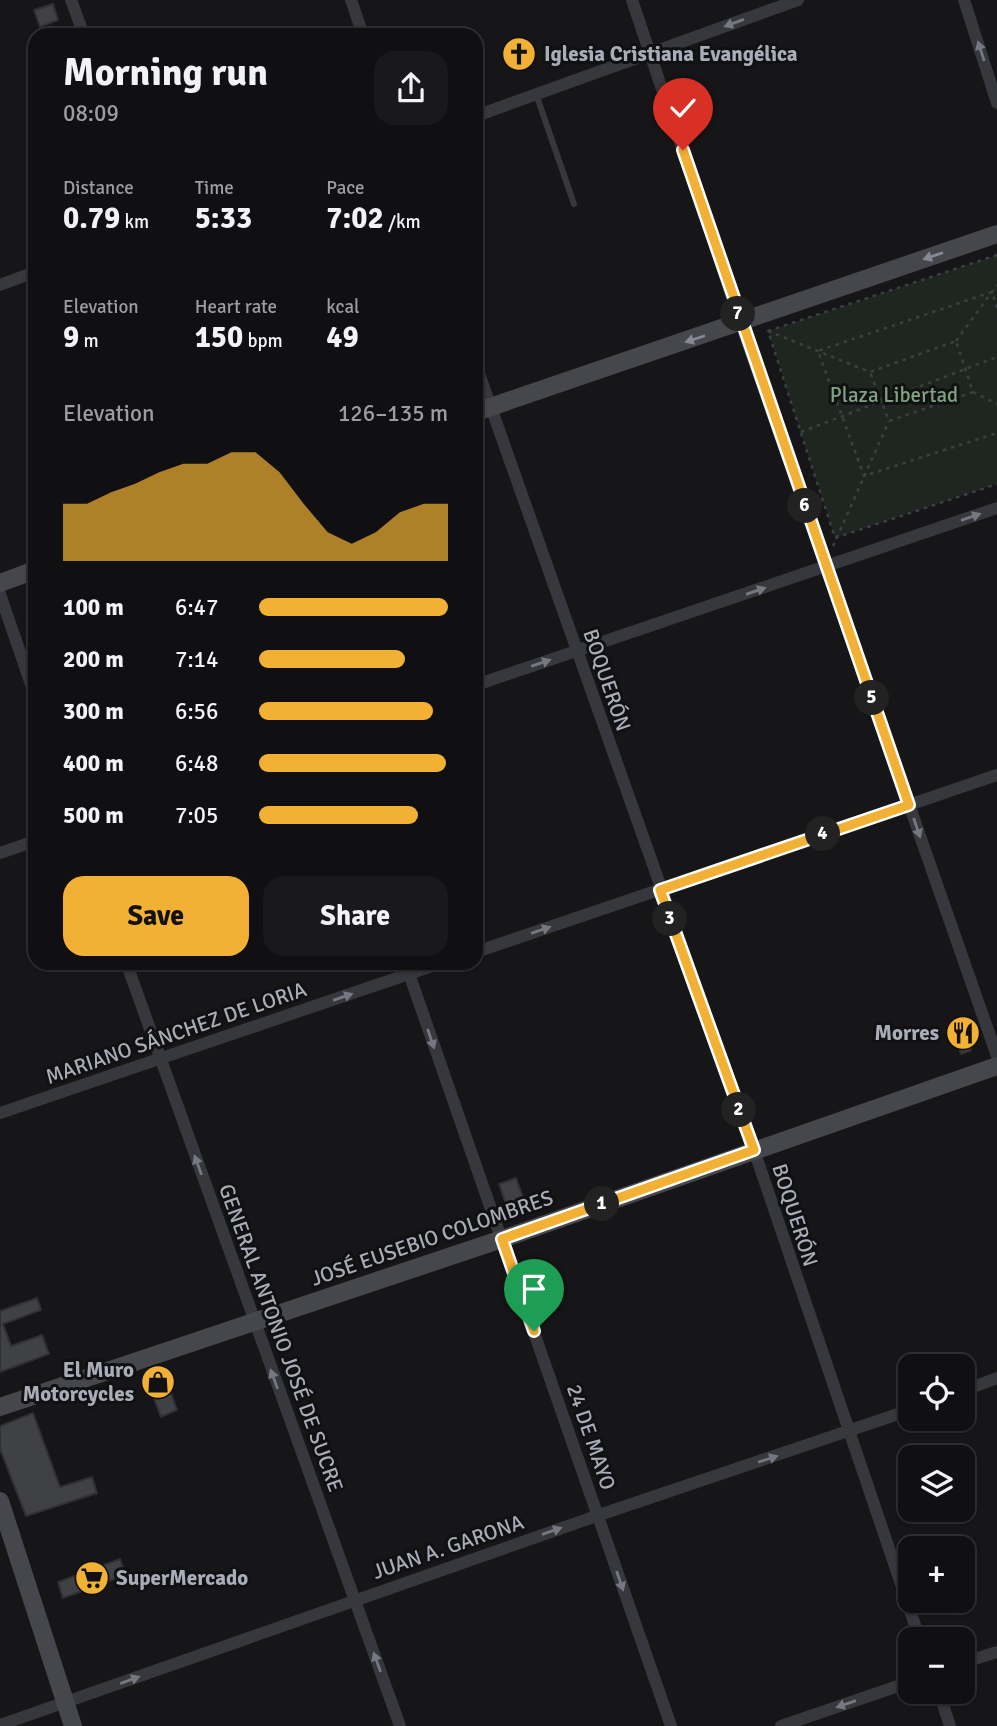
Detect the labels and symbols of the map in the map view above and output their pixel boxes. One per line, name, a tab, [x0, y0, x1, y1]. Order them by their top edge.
one-way arrow	[723, 18, 744, 29]
church icon: Iglesia Cristiana Evangélica	[500, 35, 538, 73]
place label: Iglesia Cristiana Evangélica	[544, 41, 798, 67]
one-way arrow	[975, 41, 985, 62]
pin	[653, 78, 713, 150]
one-way arrow	[922, 251, 943, 262]
pin: 7	[720, 296, 756, 332]
one-way arrow	[684, 334, 705, 345]
park label: Plaza Libertad	[830, 382, 958, 408]
pin: 6	[788, 489, 822, 524]
one-way arrow	[961, 511, 982, 522]
one-way arrow	[746, 585, 767, 595]
street label: BOQUERÓN	[577, 625, 637, 735]
one-way arrow	[530, 657, 551, 668]
pin: 5	[854, 680, 890, 716]
pin: 4	[806, 816, 840, 852]
one-way arrow	[912, 817, 923, 838]
pin: 3	[652, 902, 688, 936]
one-way arrow	[530, 924, 551, 935]
street label: MARIANO SÁNCHEZ DE LORIA	[42, 976, 310, 1090]
one-way arrow	[333, 991, 354, 1002]
restaurant icon: Morres	[944, 1014, 982, 1052]
place label: Morres	[874, 1020, 939, 1046]
one-way arrow	[426, 1028, 437, 1049]
pin: 2	[722, 1092, 756, 1128]
one-way arrow	[192, 1154, 203, 1175]
street label: BOQUERÓN	[766, 1160, 824, 1270]
street label: GENERAL ANTONIO JOSÉ DE SUCRE	[213, 1180, 349, 1496]
street label: JOSÉ EUSEBIO COLOMBRES	[307, 1184, 557, 1292]
pin: 1	[584, 1186, 620, 1222]
pin	[504, 1259, 564, 1331]
place label: El Muro Motorcycles	[23, 1357, 134, 1407]
shop icon: El Muro Motorcycles	[139, 1363, 177, 1401]
one-way arrow	[268, 1368, 279, 1389]
street label: 24 DE MAYO	[561, 1381, 621, 1493]
one-way arrow	[758, 1453, 779, 1464]
street label: JUAN A. GARONA	[369, 1509, 527, 1585]
one-way arrow	[542, 1525, 563, 1536]
supermarket icon: SuperMercado	[73, 1559, 111, 1597]
place label: SuperMercado	[116, 1565, 248, 1591]
one-way arrow	[615, 1571, 626, 1592]
one-way arrow	[371, 1651, 382, 1672]
one-way arrow	[119, 1674, 140, 1685]
one-way arrow	[835, 1699, 856, 1710]

